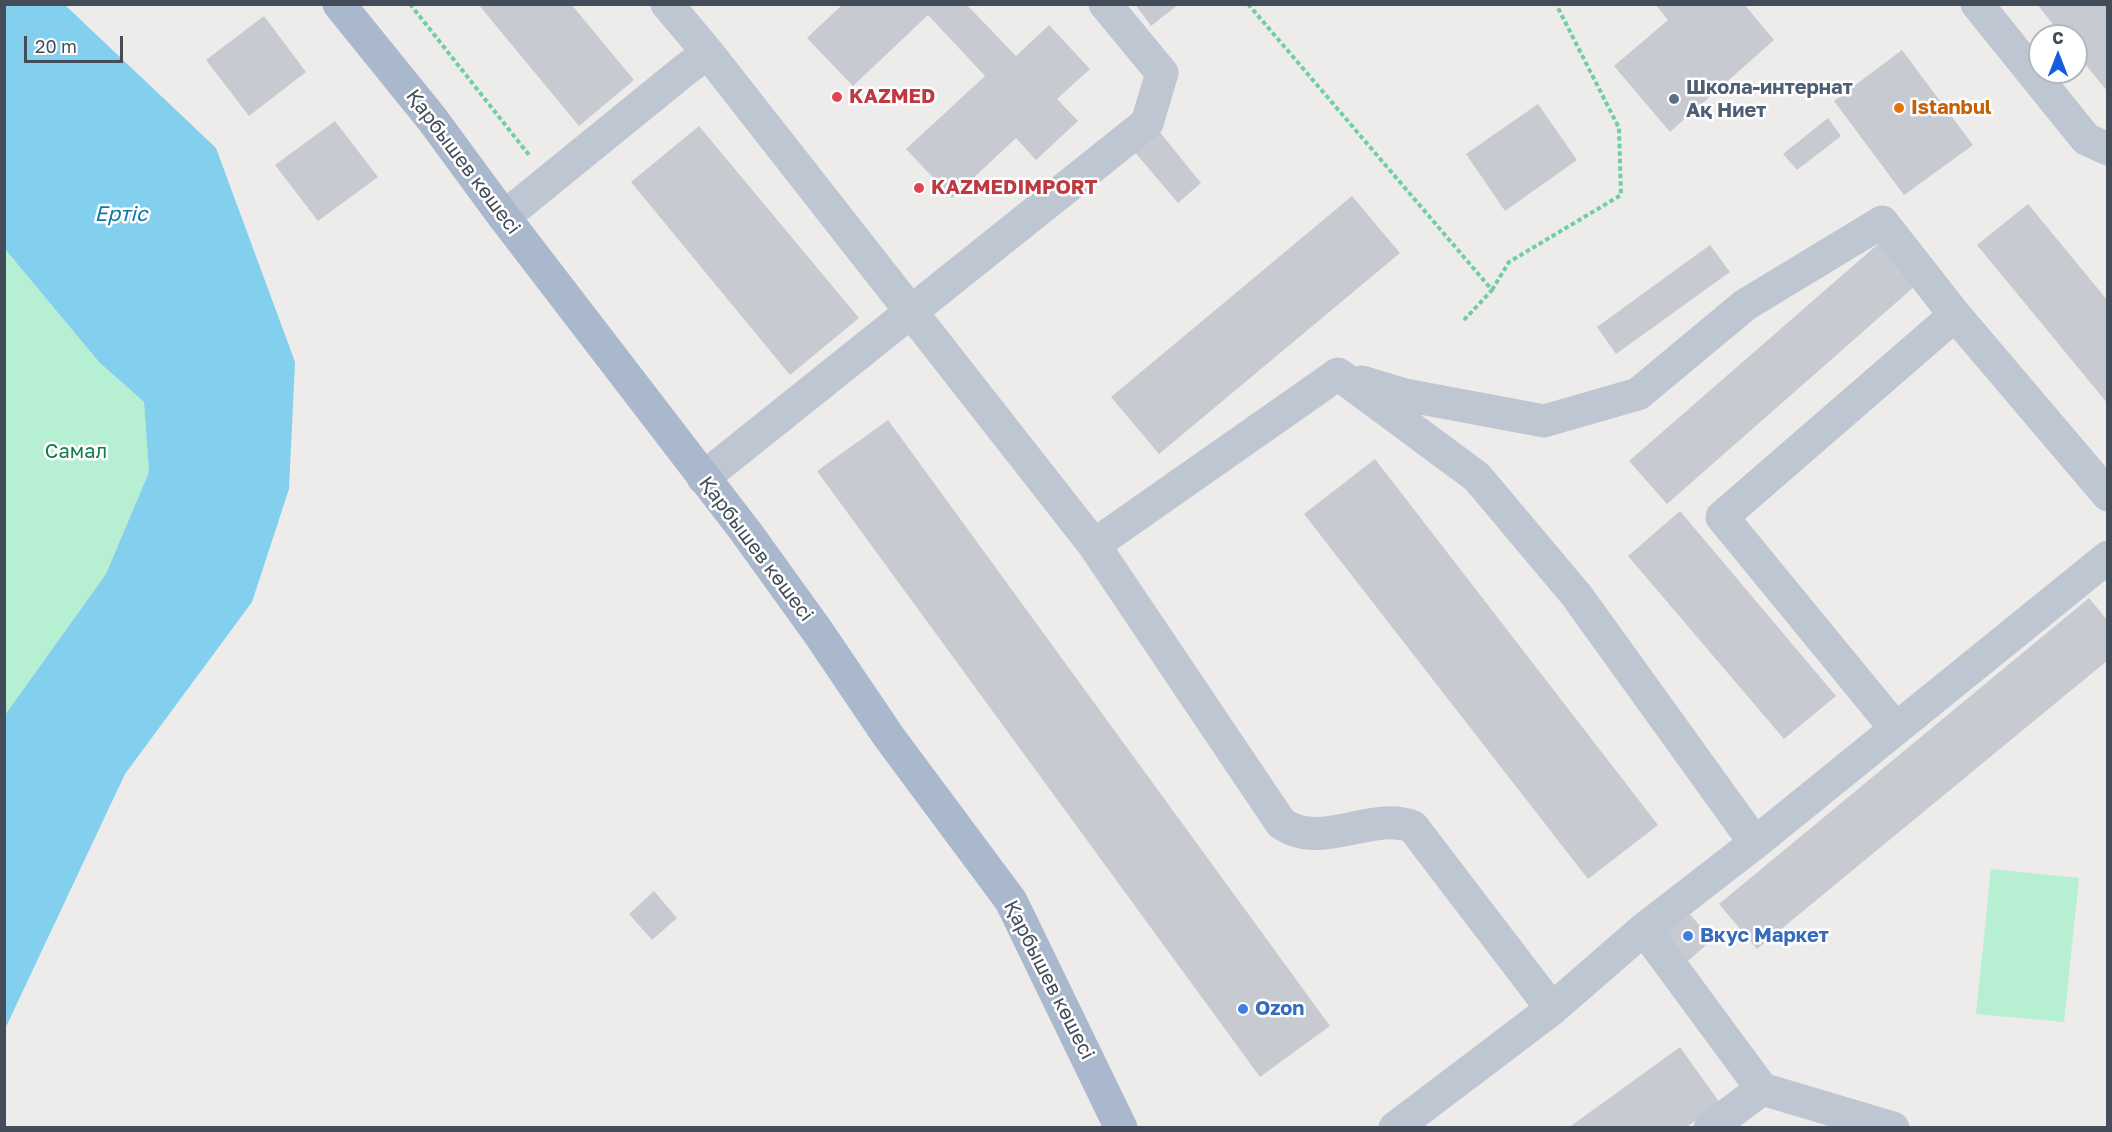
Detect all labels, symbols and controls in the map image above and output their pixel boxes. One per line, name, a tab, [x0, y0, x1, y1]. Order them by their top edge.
scale bar	[27, 24, 126, 62]
north arrow	[2028, 24, 2088, 84]
text: С	[2052, 28, 2064, 48]
text: 20 m	[35, 35, 77, 57]
place label: Школа-интернат Ақ Ниет	[1686, 76, 1853, 123]
street label: Қарбышев көшесі	[401, 85, 525, 239]
place label: KAZMED	[849, 85, 935, 109]
marker: KAZMED	[830, 90, 844, 104]
marker: Школа-интернат Ақ Ниет	[1667, 92, 1681, 106]
place label: Istanbul	[1911, 96, 1991, 120]
marker: Istanbul	[1892, 101, 1906, 115]
place label: KAZMEDIMPORT	[931, 176, 1097, 200]
marker: KAZMEDIMPORT	[912, 181, 926, 195]
water label: Ертіс	[95, 201, 147, 227]
park label: Самал	[45, 440, 107, 464]
street label: Қарбышев көшесі	[694, 472, 818, 626]
street label: Қарбышев көшесі	[998, 896, 1100, 1064]
place label: Вкус Маркет	[1700, 924, 1829, 948]
marker: Вкус Маркет	[1681, 929, 1695, 943]
place label: Ozon	[1255, 997, 1304, 1021]
marker: Ozon	[1236, 1002, 1250, 1016]

